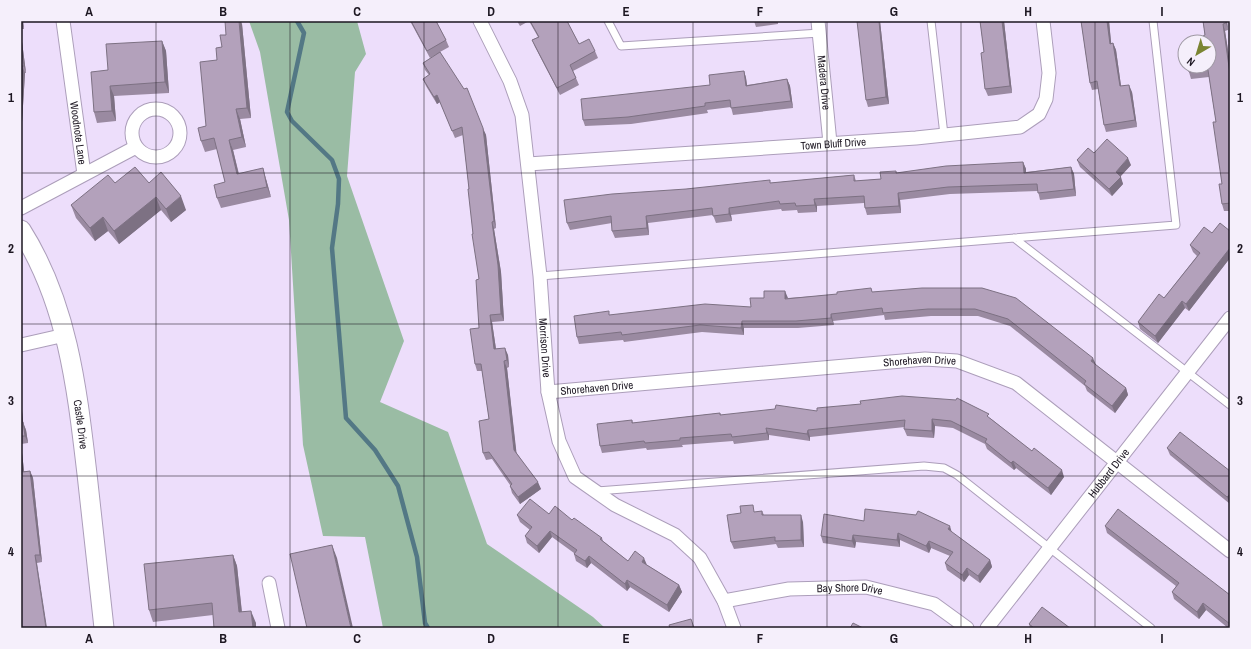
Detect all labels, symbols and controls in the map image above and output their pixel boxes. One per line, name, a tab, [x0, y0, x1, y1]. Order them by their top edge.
text: A	[85, 3, 93, 20]
text: B	[219, 3, 227, 20]
text: C	[353, 3, 361, 20]
text: D	[487, 3, 495, 20]
text: E	[622, 3, 630, 20]
text: F	[757, 3, 764, 20]
text: G	[890, 3, 898, 20]
text: H	[1024, 3, 1032, 20]
text: I	[1161, 3, 1164, 20]
north arrow	[1177, 34, 1217, 74]
text: N	[1184, 54, 1198, 69]
street label: Madera Drive	[814, 55, 834, 111]
text: 1	[8, 89, 14, 106]
text: 1	[1237, 89, 1243, 106]
street label: Woodnote Lane	[67, 100, 90, 165]
street label: Town Bluff Drive	[800, 134, 867, 153]
text: 2	[8, 240, 14, 257]
text: 2	[1237, 240, 1243, 257]
street label: Morrison Drive	[536, 317, 554, 378]
street label: Shorehaven Drive	[883, 352, 956, 370]
street label: Shorehaven Drive	[560, 378, 634, 398]
text: 3	[8, 392, 14, 409]
text: 3	[1237, 392, 1243, 409]
street label: Castle Drive	[71, 399, 91, 450]
street label: Hubbard Drive	[1085, 446, 1132, 500]
text: 4	[8, 543, 14, 560]
text: 4	[1237, 543, 1243, 560]
street label: Bay Shore Drive	[817, 580, 884, 598]
text: A	[85, 630, 93, 647]
text: B	[219, 630, 227, 647]
text: C	[353, 630, 361, 647]
text: D	[487, 630, 495, 647]
text: E	[622, 630, 630, 647]
text: F	[757, 630, 764, 647]
text: G	[890, 630, 898, 647]
text: H	[1024, 630, 1032, 647]
text: I	[1161, 630, 1164, 647]

